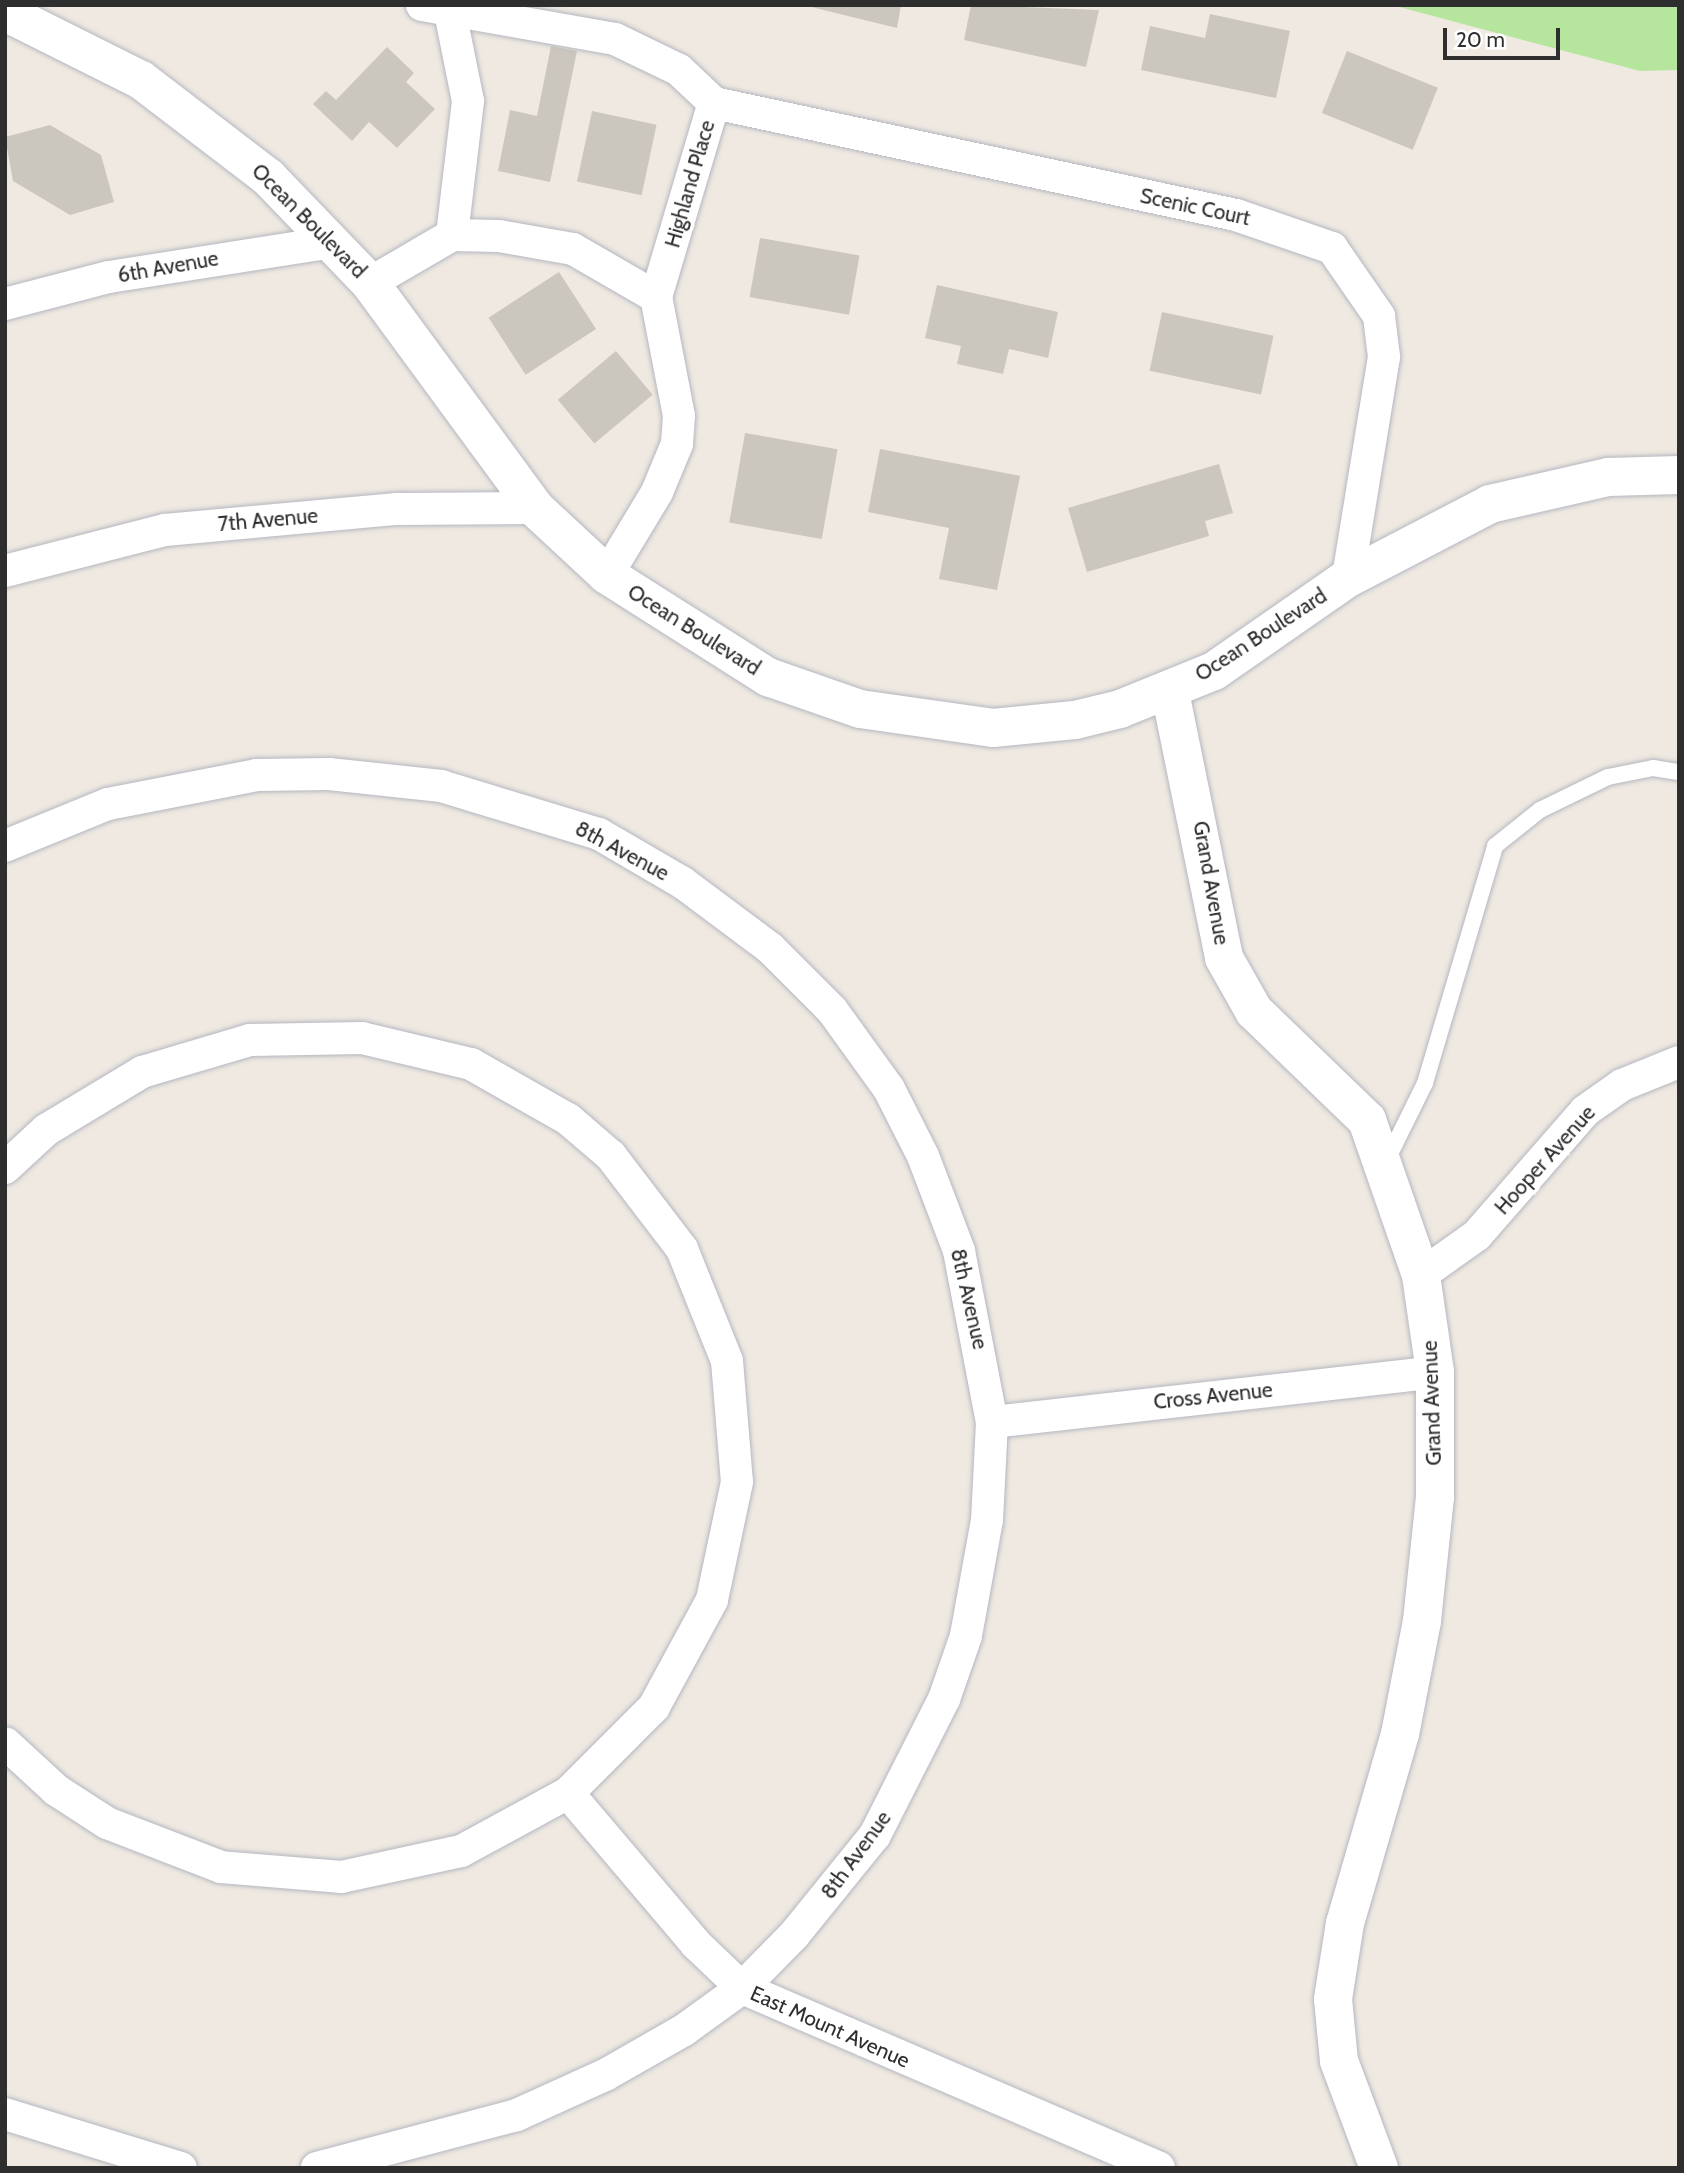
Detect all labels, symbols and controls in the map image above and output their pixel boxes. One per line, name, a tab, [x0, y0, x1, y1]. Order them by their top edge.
scale bar	[1446, 14, 1563, 58]
text: 20 m	[1456, 27, 1505, 52]
street label: Highland Place	[660, 117, 720, 251]
street label: Ocean Boulevard	[246, 158, 372, 284]
street label: Scenic Court	[1138, 183, 1252, 231]
street label: 6th Avenue	[116, 246, 220, 288]
street label: 7th Avenue	[217, 503, 319, 537]
street label: Ocean Boulevard	[623, 579, 765, 681]
street label: Ocean Boulevard	[1191, 583, 1331, 687]
street label: 8th Avenue	[571, 816, 673, 886]
street label: Grand Avenue	[1188, 819, 1234, 947]
street label: Hooper Avenue	[1489, 1100, 1601, 1220]
street label: 8th Avenue	[945, 1246, 993, 1352]
street label: Grand Avenue	[1417, 1340, 1447, 1466]
street label: Cross Avenue	[1152, 1377, 1274, 1415]
street label: 8th Avenue	[816, 1806, 896, 1904]
street label: East Mount Avenue	[747, 1981, 913, 2073]

